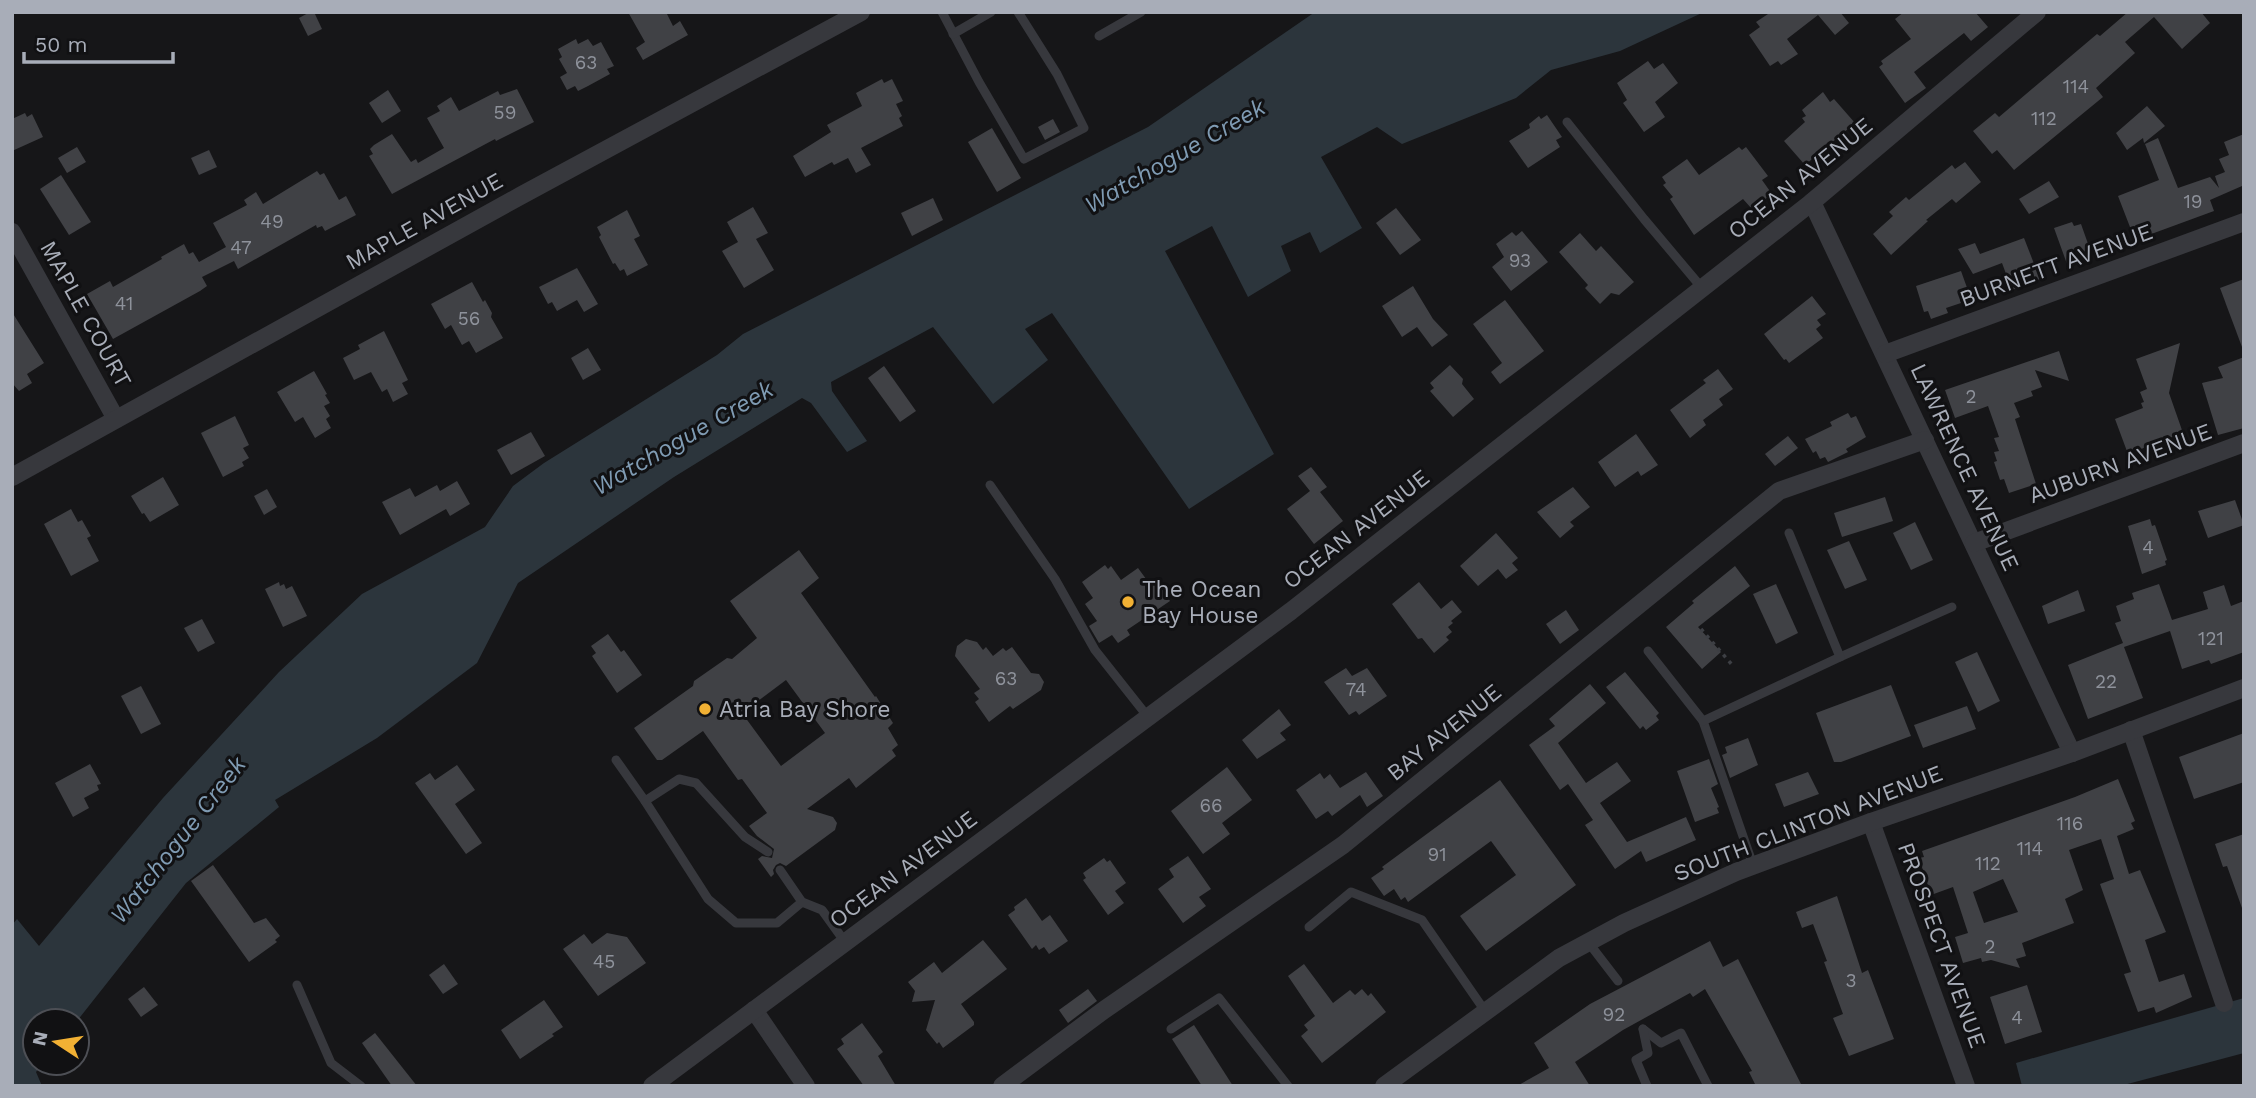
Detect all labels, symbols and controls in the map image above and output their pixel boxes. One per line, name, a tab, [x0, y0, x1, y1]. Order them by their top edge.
scale bar	[24, 21, 173, 65]
text: 50 m	[35, 32, 87, 57]
house number: 63	[575, 51, 597, 74]
house number: 114	[2063, 75, 2089, 98]
water label: Watchogue Creek	[1080, 92, 1271, 219]
house number: 59	[494, 101, 516, 124]
house number: 112	[2031, 107, 2057, 130]
street label: OCEAN AVENUE	[1723, 112, 1878, 245]
street label: MAPLE AVENUE	[341, 167, 508, 276]
house number: 19	[2183, 190, 2203, 213]
house number: 49	[260, 210, 284, 233]
street label: BURNETT AVENUE	[1956, 218, 2156, 313]
street label: MAPLE COURT	[34, 236, 137, 392]
house number: 47	[230, 236, 252, 259]
house number: 93	[1509, 249, 1531, 272]
house number: 41	[115, 292, 133, 315]
house number: 56	[458, 307, 480, 330]
street label: LAWRENCE AVENUE	[1905, 359, 2024, 575]
water label: Watchogue Creek	[588, 374, 779, 501]
house number: 2	[1965, 385, 1977, 408]
street label: AUBURN AVENUE	[2025, 418, 2215, 509]
street label: OCEAN AVENUE	[1278, 464, 1435, 595]
house number: 4	[2142, 536, 2154, 559]
place label: The Ocean Bay House	[1142, 576, 1261, 629]
marker: The Ocean Bay House	[1120, 594, 1136, 610]
house number: 121	[2198, 627, 2224, 650]
house number: 63	[995, 667, 1017, 690]
house number: 22	[2095, 670, 2117, 693]
house number: 74	[1346, 678, 1367, 701]
street label: BAY AVENUE	[1382, 678, 1507, 787]
place label: Atria Bay Shore	[719, 696, 890, 723]
marker: Atria Bay Shore	[697, 701, 713, 717]
water label: Watchogue Creek	[104, 750, 252, 929]
street label: SOUTH CLINTON AVENUE	[1670, 760, 1946, 887]
house number: 66	[1199, 794, 1223, 817]
street label: OCEAN AVENUE	[824, 805, 982, 934]
house number: 116	[2057, 812, 2083, 835]
house number: 114	[2017, 837, 2043, 860]
street label: PROSPECT AVENUE	[1892, 839, 1991, 1052]
house number: 91	[1427, 843, 1447, 866]
house number: 112	[1975, 852, 2001, 875]
house number: 2	[1984, 935, 1996, 958]
house number: 45	[593, 950, 615, 973]
house number: 3	[1845, 969, 1857, 992]
house number: 92	[1603, 1003, 1625, 1026]
house number: 4	[2011, 1006, 2023, 1029]
north arrow	[21, 1007, 91, 1077]
text: N	[27, 1029, 53, 1048]

